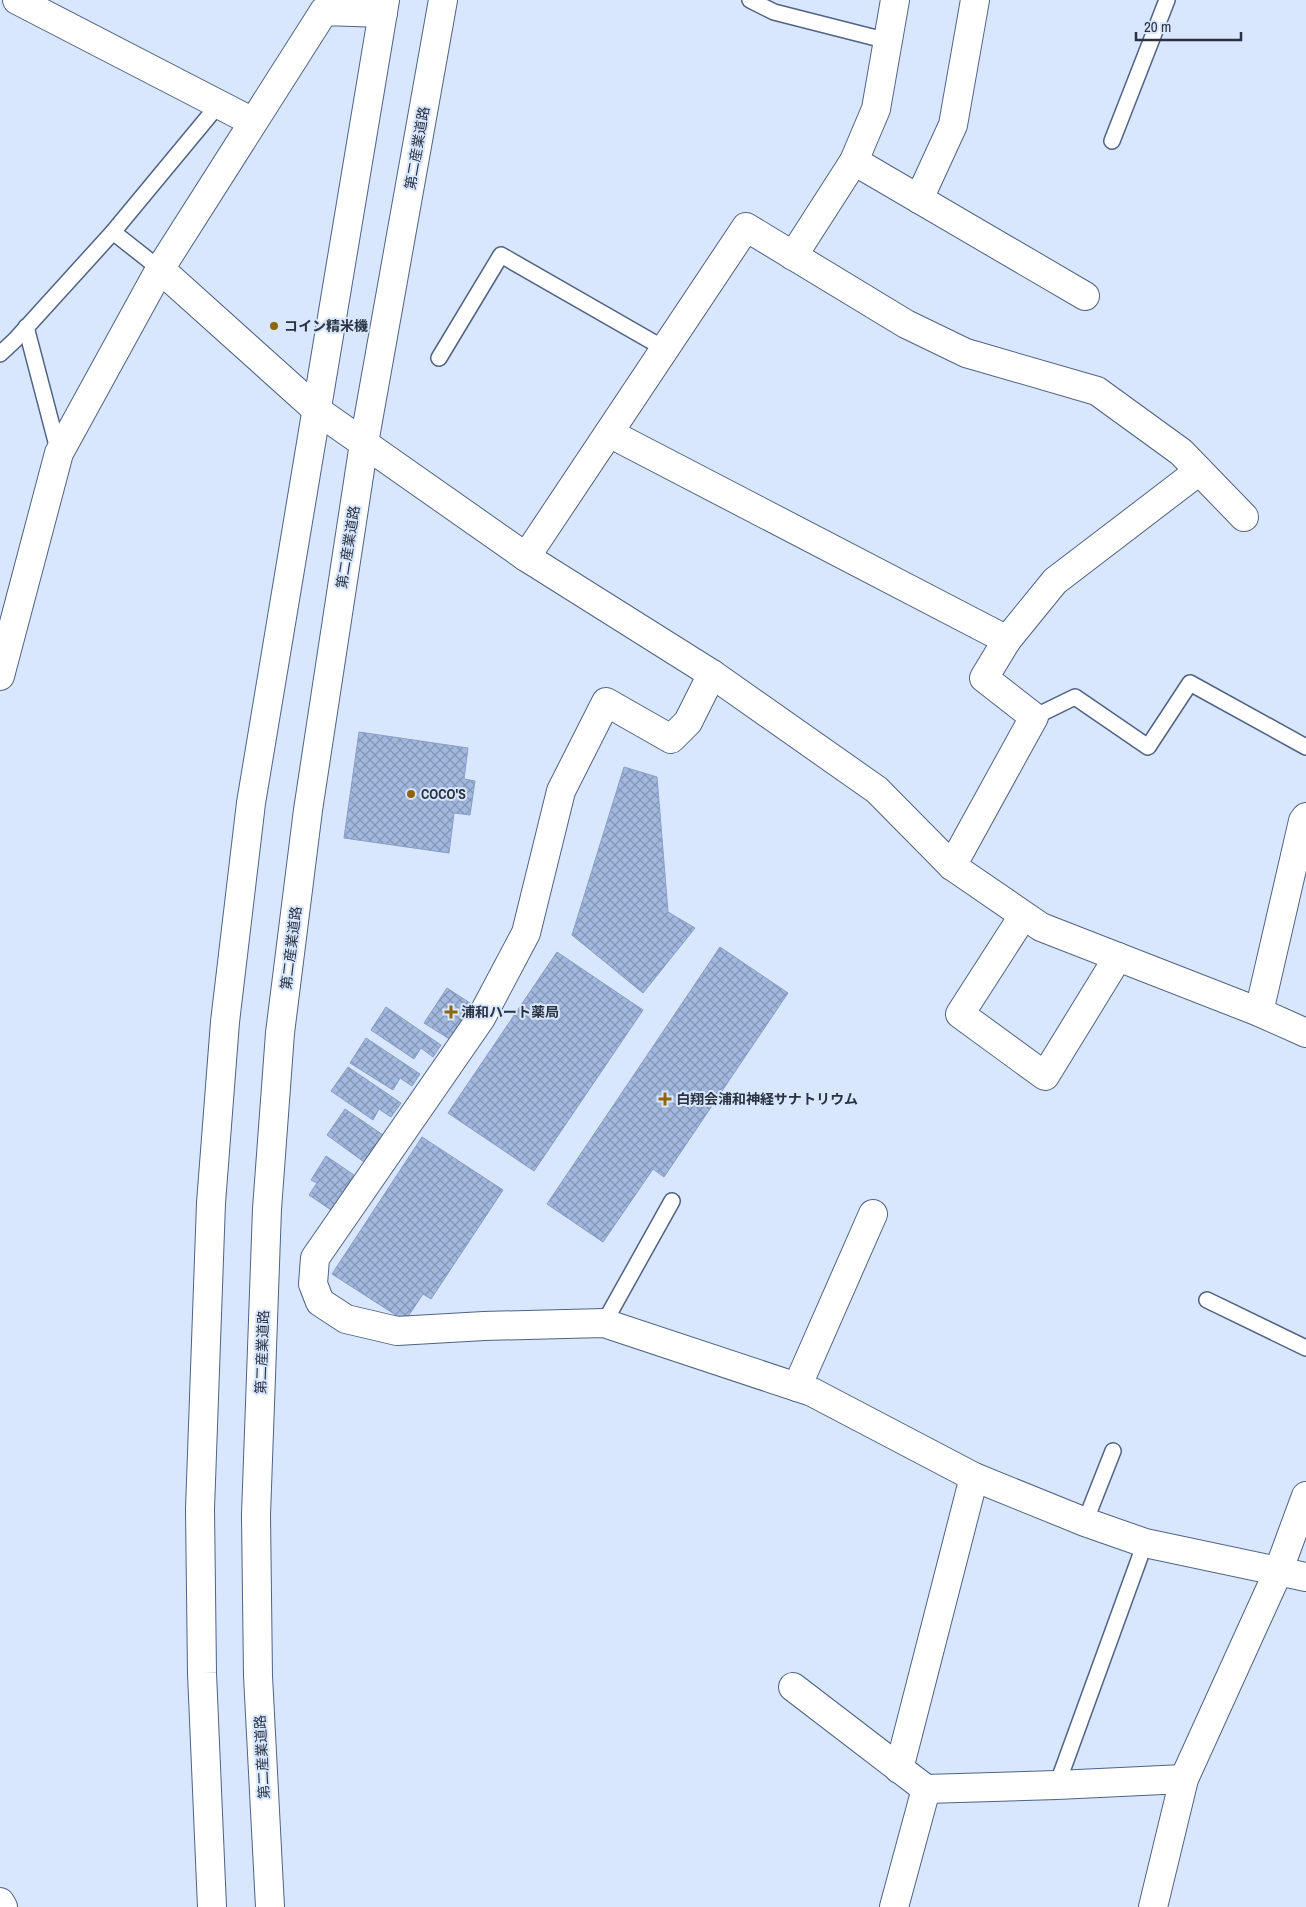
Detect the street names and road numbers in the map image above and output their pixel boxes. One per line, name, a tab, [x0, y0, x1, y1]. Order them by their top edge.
street label: 第二産業道路	[401, 105, 433, 191]
street label: 第二産業道路	[333, 504, 363, 590]
street label: 第二産業道路	[277, 905, 305, 991]
street label: 第二産業道路	[252, 1310, 272, 1394]
street label: 第二産業道路	[251, 1715, 273, 1799]

